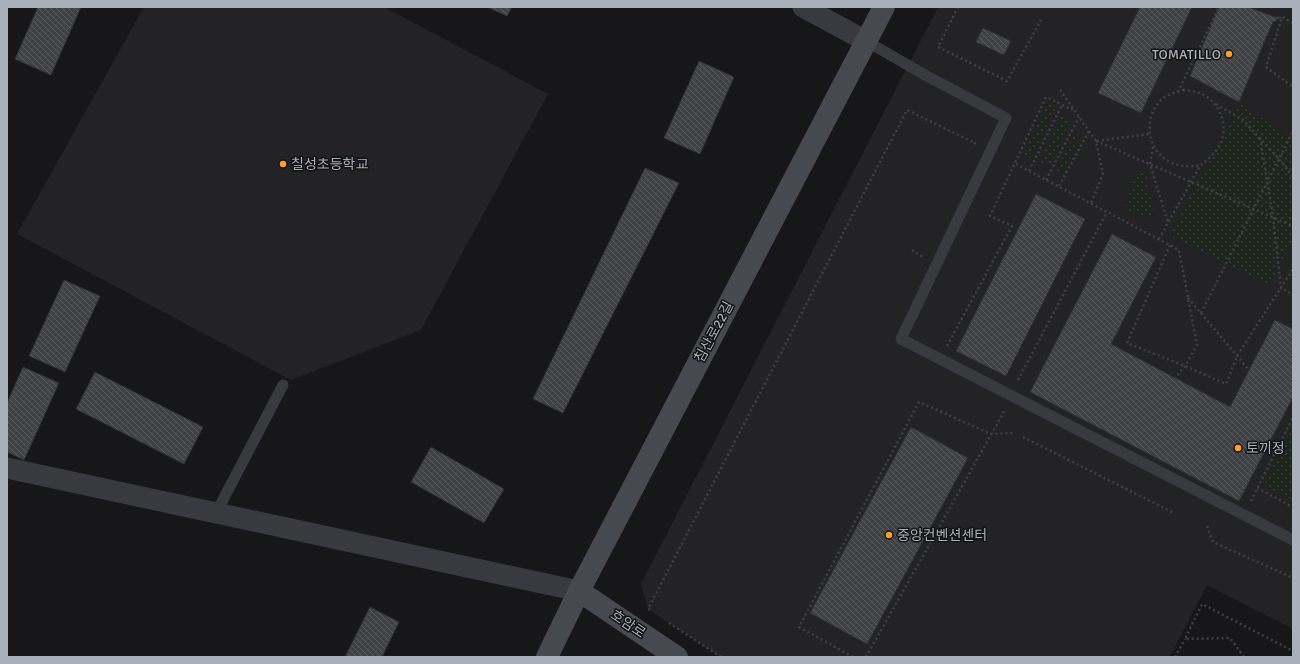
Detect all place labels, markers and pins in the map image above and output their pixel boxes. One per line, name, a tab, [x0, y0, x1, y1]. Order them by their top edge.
place label: TOMATILLO	[1152, 46, 1221, 63]
marker: TOMATILLO	[1224, 49, 1234, 59]
place label: 칠성초등학교	[291, 156, 368, 173]
marker: 칠성초등학교	[278, 159, 288, 169]
place label: 토끼정	[1246, 440, 1285, 457]
marker: 토끼정	[1233, 443, 1243, 453]
place label: 중앙컨벤션센터	[897, 527, 987, 544]
marker: 중앙컨벤션센터	[884, 530, 894, 540]

